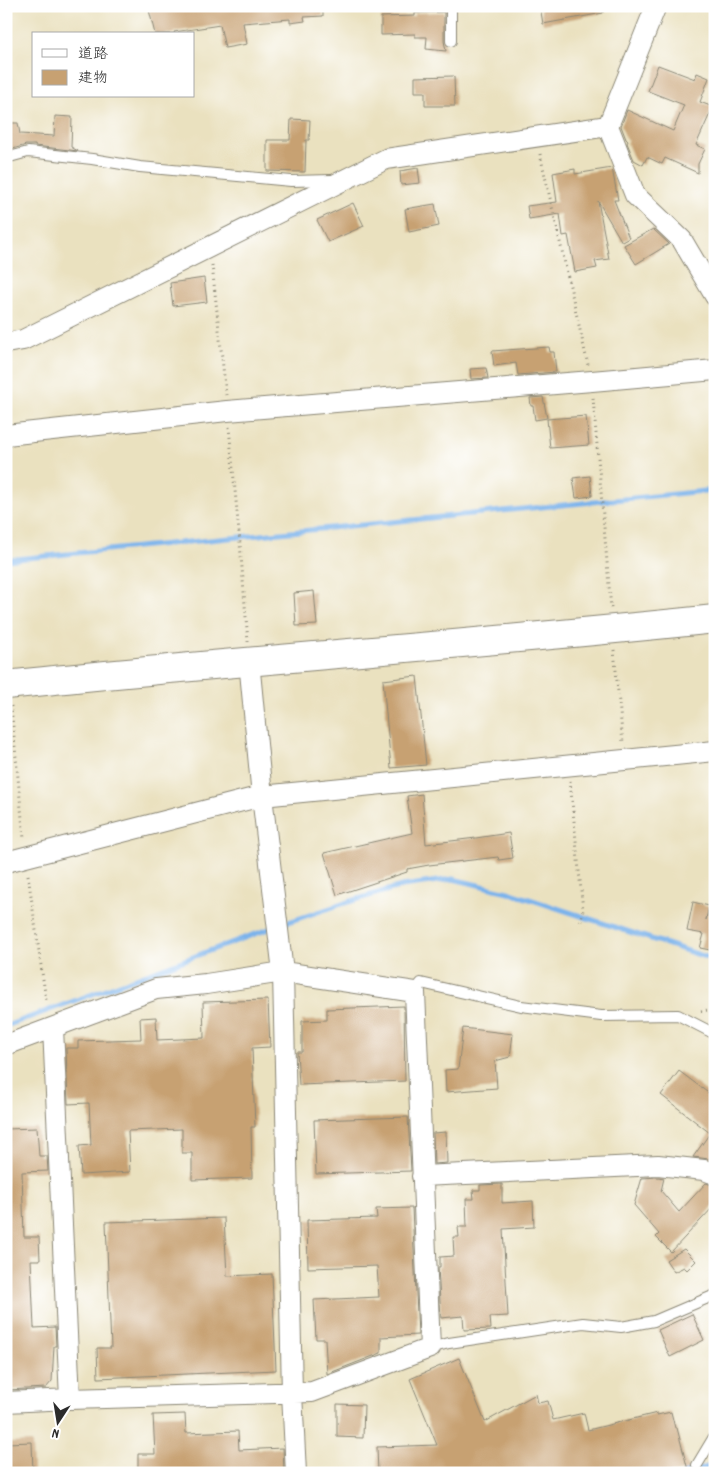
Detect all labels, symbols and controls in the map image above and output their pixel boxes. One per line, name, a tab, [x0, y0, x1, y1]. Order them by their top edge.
legend	[32, 32, 195, 98]
text: 道路	[78, 44, 108, 66]
text: 建物	[78, 68, 108, 90]
north arrow	[32, 1396, 82, 1446]
text: N	[50, 1422, 61, 1443]

